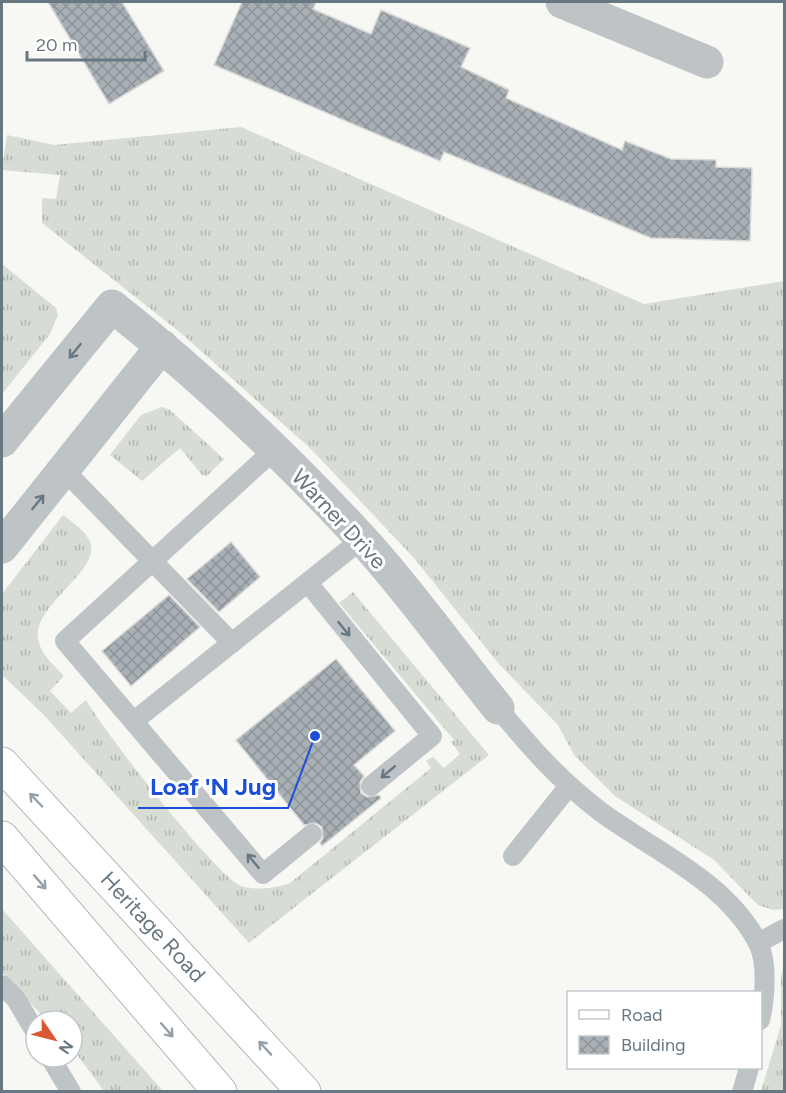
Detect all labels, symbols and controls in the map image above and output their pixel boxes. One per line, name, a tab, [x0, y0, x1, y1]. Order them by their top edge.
scale bar	[27, 24, 146, 62]
text: 20 m	[36, 34, 77, 56]
one-way arrow	[68, 343, 82, 358]
street label: Warner Drive	[286, 463, 392, 575]
one-way arrow	[31, 495, 45, 510]
one-way arrow	[338, 620, 351, 636]
one-way arrow	[381, 765, 396, 779]
callout: Loaf 'N Jug	[138, 766, 288, 808]
text: Loaf 'N Jug	[150, 772, 276, 801]
one-way arrow	[29, 793, 44, 808]
one-way arrow	[246, 853, 259, 869]
street label: Heritage Road	[95, 866, 211, 988]
one-way arrow	[33, 874, 47, 889]
legend	[567, 991, 762, 1069]
text: Road	[621, 1004, 662, 1026]
north arrow	[24, 1009, 84, 1069]
one-way arrow	[160, 1022, 174, 1037]
text: Building	[621, 1034, 686, 1056]
text: N	[55, 1037, 77, 1058]
one-way arrow	[258, 1041, 272, 1056]

